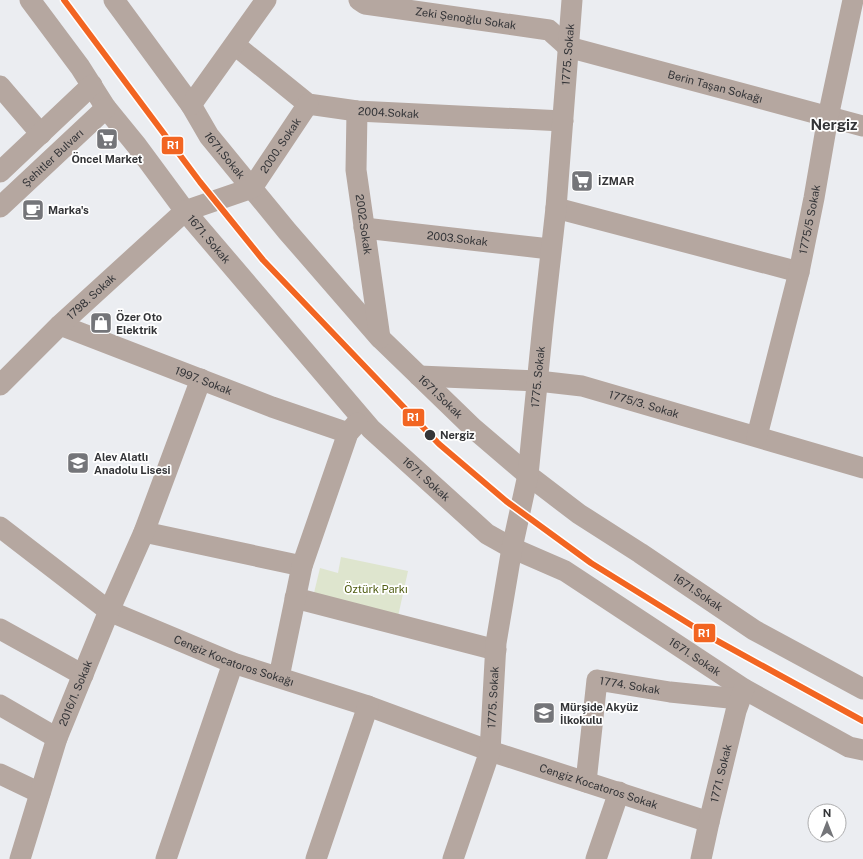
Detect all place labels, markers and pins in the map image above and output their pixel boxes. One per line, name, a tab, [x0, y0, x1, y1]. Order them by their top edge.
supermarket icon: Öncel Market	[94, 126, 120, 152]
place label: Öncel Market	[72, 151, 143, 165]
supermarket icon: İZMAR	[569, 168, 595, 194]
place label: İZMAR	[598, 174, 635, 187]
cafe icon: Marka's	[20, 197, 46, 223]
place label: Marka's	[48, 204, 89, 216]
place label: Özer Oto Elektrik	[116, 309, 162, 336]
shop icon: Özer Oto Elektrik	[88, 310, 114, 336]
marker: Nergiz	[423, 428, 437, 442]
place label: Nergiz	[440, 429, 475, 441]
school or university icon: Alev Alatlı Anadolu Lisesi	[65, 450, 91, 476]
place label: Alev Alatlı Anadolu Lisesi	[94, 451, 170, 476]
school or university icon: Mürşide Akyüz İlkokulu	[531, 700, 557, 726]
place label: Mürşide Akyüz İlkokulu	[560, 701, 639, 726]

